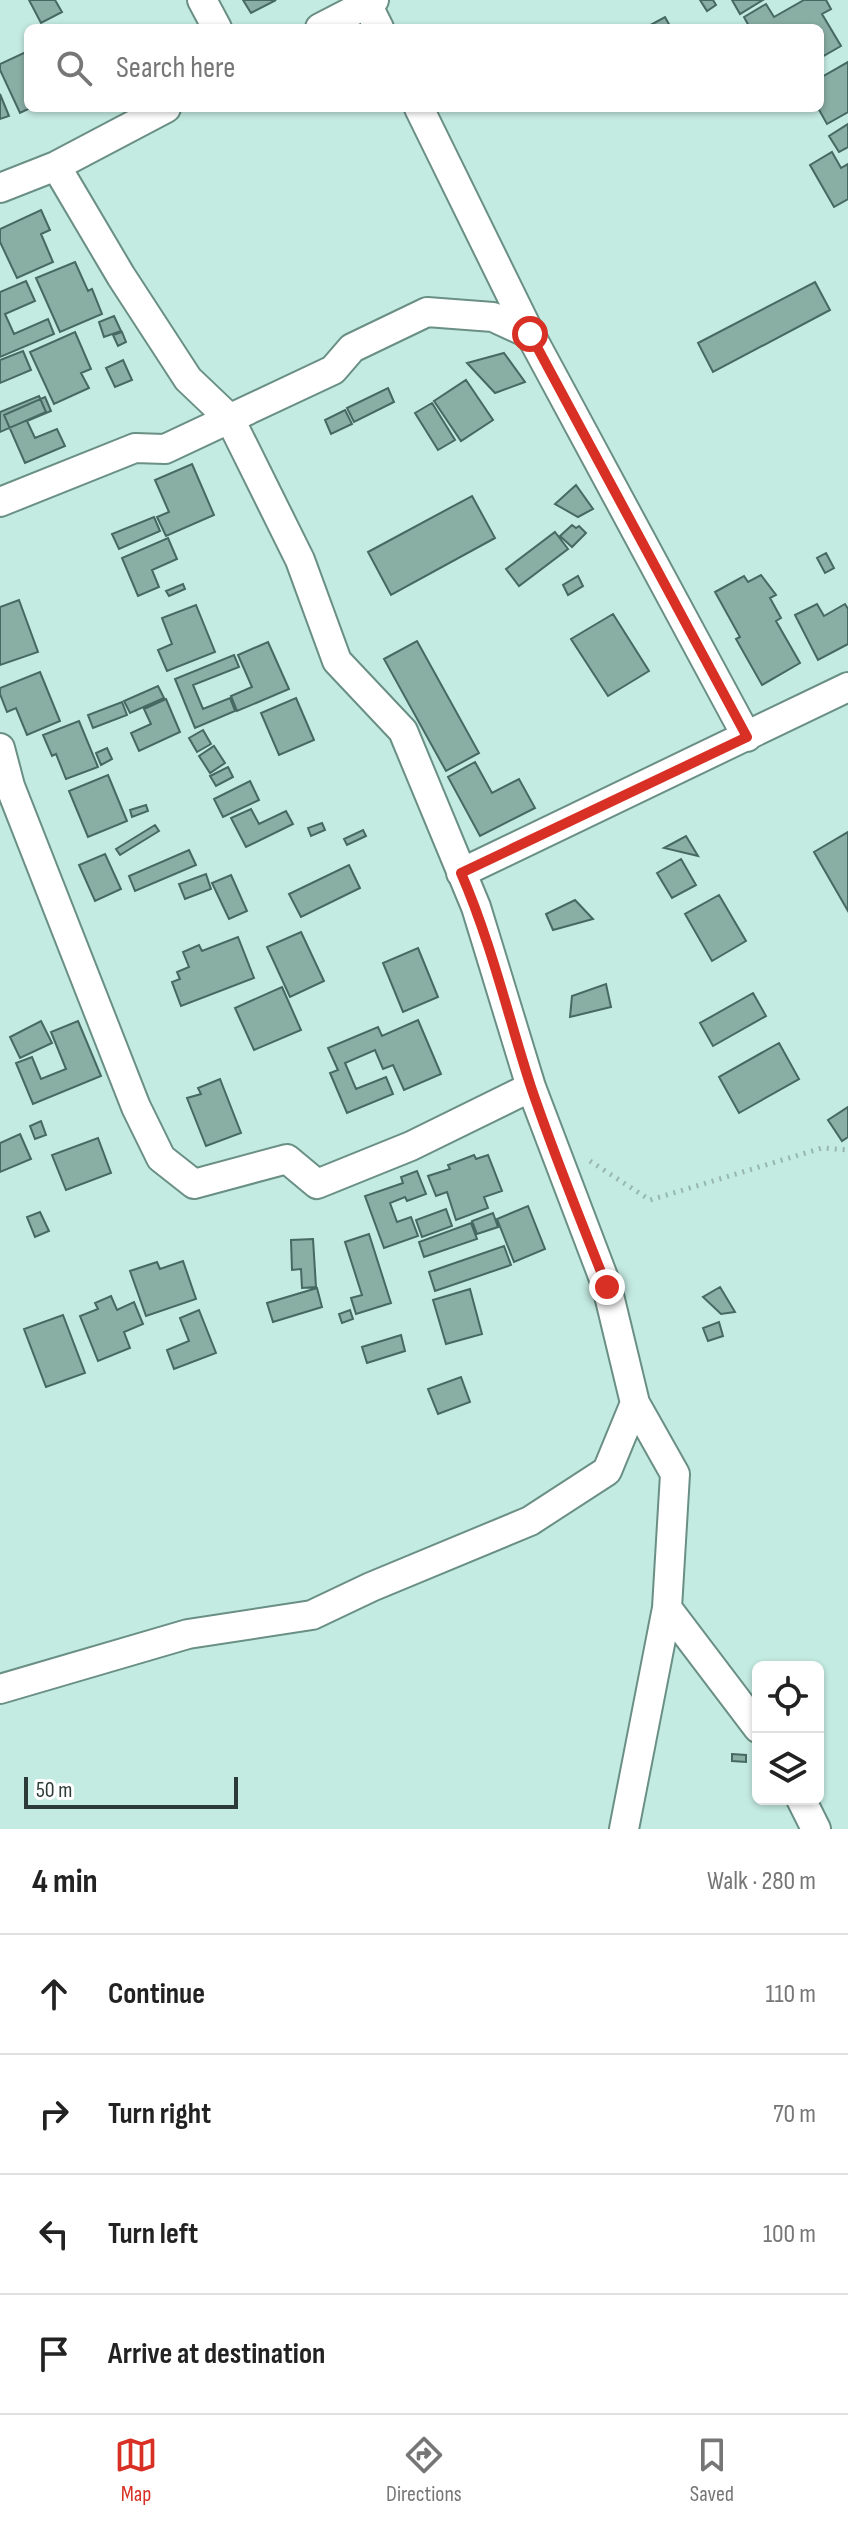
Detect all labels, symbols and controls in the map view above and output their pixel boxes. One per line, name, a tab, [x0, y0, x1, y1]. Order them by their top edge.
search box	[24, 24, 824, 112]
icon: search	[52, 46, 96, 90]
text: Search here	[116, 50, 235, 86]
route start	[512, 316, 548, 352]
route end	[589, 1269, 625, 1305]
map controls	[752, 1661, 824, 1805]
button: locate	[752, 1661, 824, 1733]
button: layers	[752, 1733, 824, 1805]
scale bar	[24, 1773, 238, 1809]
text: 50 m	[36, 1777, 72, 1804]
text: 4 min	[32, 1861, 98, 1902]
text: Walk · 280 m	[707, 1866, 816, 1897]
icon: ahead	[32, 1972, 76, 2016]
text: Continue	[108, 1976, 205, 2012]
text: 110 m	[765, 1979, 816, 2010]
icon: right	[32, 2092, 76, 2136]
text: Turn right	[108, 2096, 211, 2132]
text: 70 m	[773, 2099, 816, 2130]
icon: left	[32, 2212, 76, 2256]
text: Turn left	[108, 2216, 198, 2252]
text: 100 m	[763, 2219, 816, 2250]
icon: arrive	[32, 2332, 76, 2376]
text: Arrive at destination	[108, 2336, 325, 2372]
tab: Map	[114, 2433, 158, 2508]
tab: Directions	[386, 2433, 462, 2508]
tab: Saved	[690, 2433, 734, 2508]

